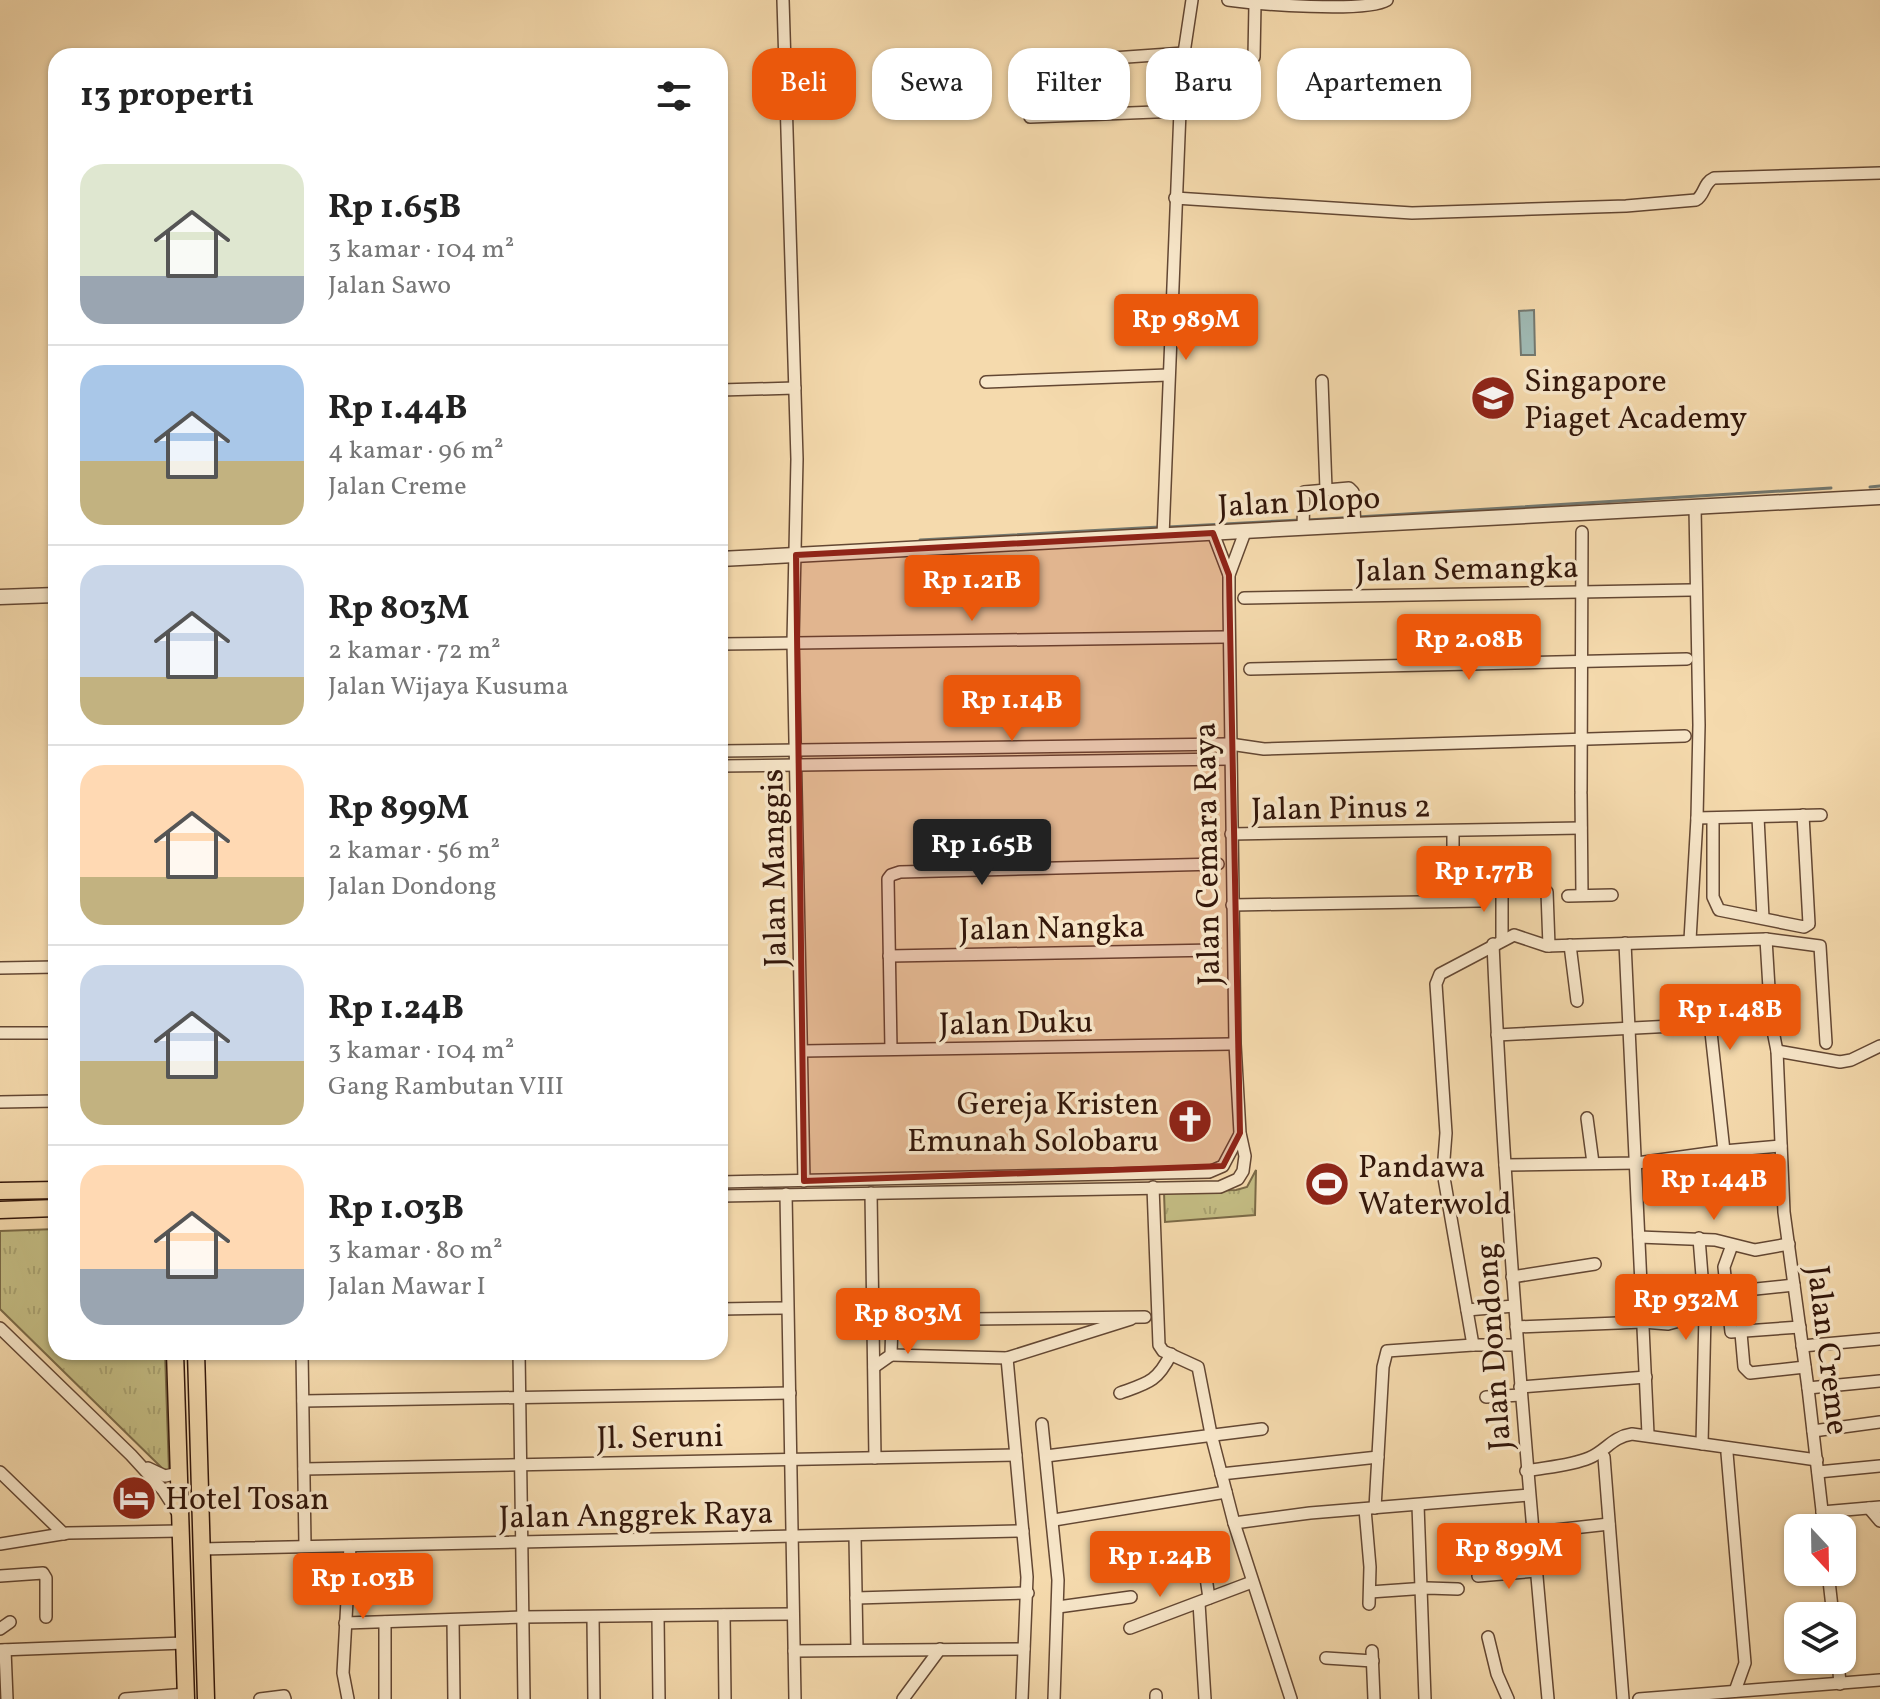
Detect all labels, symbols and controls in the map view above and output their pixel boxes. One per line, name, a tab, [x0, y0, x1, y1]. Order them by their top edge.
chip: Beli	[752, 48, 856, 120]
chip: Sewa	[872, 48, 992, 120]
chip: Filter	[1008, 48, 1130, 120]
chip: Baru	[1146, 48, 1261, 120]
chip: Apartemen	[1277, 48, 1471, 120]
text: 13 properti	[80, 73, 254, 120]
icon: filters	[652, 74, 696, 118]
text: Rp 1.65B	[328, 185, 461, 232]
icon: home	[144, 196, 240, 292]
text: 3 kamar · 104 m²	[328, 232, 514, 268]
text: Jalan Sawo	[328, 268, 451, 304]
pin: Rp 989M	[1112, 294, 1260, 362]
text: Rp 989M	[1132, 302, 1240, 338]
place label: Singapore Piaget Academy	[1524, 361, 1747, 442]
school or university icon: Singapore Piaget Academy	[1469, 374, 1517, 422]
text: Rp 1.44B	[328, 386, 467, 433]
icon: home	[144, 397, 240, 493]
text: 4 kamar · 96 m²	[328, 433, 504, 469]
text: Jalan Creme	[328, 469, 466, 505]
street label: Jalan Dlopo	[1217, 478, 1382, 530]
street label: Jalan Semangka	[1355, 547, 1579, 595]
pin: Rp 1.21B	[889, 555, 1055, 623]
text: Rp 1.21B	[922, 563, 1022, 599]
text: Rp 803M	[328, 586, 469, 633]
icon: home	[144, 597, 240, 693]
pin: Rp 2.08B	[1386, 614, 1552, 682]
text: Rp 2.08B	[1415, 622, 1523, 658]
text: 2 kamar · 72 m²	[328, 633, 501, 669]
text: Jalan Wijaya Kusuma	[328, 669, 569, 705]
pin: Rp 1.14B	[929, 675, 1095, 743]
text: Rp 1.14B	[961, 683, 1063, 719]
street label: Jalan Cemara Raya	[1185, 722, 1233, 986]
street label: Jalan Manggis	[752, 768, 800, 967]
text: Rp 899M	[328, 786, 469, 833]
street label: Jalan Pinus 2	[1251, 786, 1431, 834]
icon: home	[144, 797, 240, 893]
pin: Rp 1.65B	[899, 819, 1065, 887]
text: Rp 1.65B	[931, 827, 1033, 863]
text: 2 kamar · 56 m²	[328, 833, 500, 869]
pin: Rp 1.77B	[1401, 846, 1567, 914]
text: Rp 1.77B	[1434, 854, 1534, 890]
text: Jalan Dondong	[328, 869, 497, 905]
street label: Jalan Nangka	[959, 906, 1145, 954]
pin: Rp 1.48B	[1647, 984, 1813, 1052]
text: Rp 1.24B	[328, 986, 464, 1033]
text: Rp 1.48B	[1678, 992, 1782, 1028]
icon: home	[144, 997, 240, 1093]
street label: Jalan Duku	[938, 1002, 1094, 1048]
text: 3 kamar · 104 m²	[328, 1033, 514, 1069]
text: Gang Rambutan VIII	[328, 1069, 564, 1105]
place label: Gereja Kristen Emunah Solobaru	[907, 1084, 1159, 1165]
church icon: Gereja Kristen Emunah Solobaru	[1166, 1097, 1214, 1145]
place label: Pandawa Waterwold	[1358, 1147, 1512, 1228]
pin: Rp 1.44B	[1631, 1154, 1797, 1222]
sports icon: Pandawa Waterwold	[1303, 1160, 1351, 1208]
text: Rp 1.44B	[1661, 1162, 1767, 1198]
text: Rp 1.03B	[328, 1186, 464, 1233]
icon: home	[144, 1197, 240, 1293]
text: 3 kamar · 80 m²	[328, 1233, 503, 1269]
street label: Jalan Dondong	[1466, 1242, 1524, 1452]
street label: Jalan Creme	[1794, 1263, 1858, 1438]
text: Jalan Mawar I	[328, 1269, 486, 1305]
pin: Rp 932M	[1612, 1274, 1760, 1342]
text: Rp 932M	[1633, 1282, 1739, 1318]
pin: Rp 803M	[834, 1288, 982, 1356]
text: Rp 803M	[854, 1296, 962, 1332]
street label: Jl. Seruni	[596, 1416, 724, 1462]
hotel icon: Hotel Tosan	[110, 1474, 158, 1522]
place label: Hotel Tosan	[165, 1479, 329, 1523]
street label: Jalan Anggrek Raya	[499, 1493, 774, 1541]
north arrow	[1784, 1514, 1856, 1586]
map controls	[1784, 1514, 1856, 1674]
pin: Rp 899M	[1435, 1523, 1583, 1591]
pin: Rp 1.24B	[1077, 1531, 1243, 1599]
text: Rp 899M	[1455, 1531, 1563, 1567]
text: Rp 1.24B	[1108, 1539, 1212, 1575]
pin: Rp 1.03B	[280, 1553, 446, 1621]
text: Rp 1.03B	[311, 1561, 415, 1597]
button: layers	[1784, 1602, 1856, 1674]

